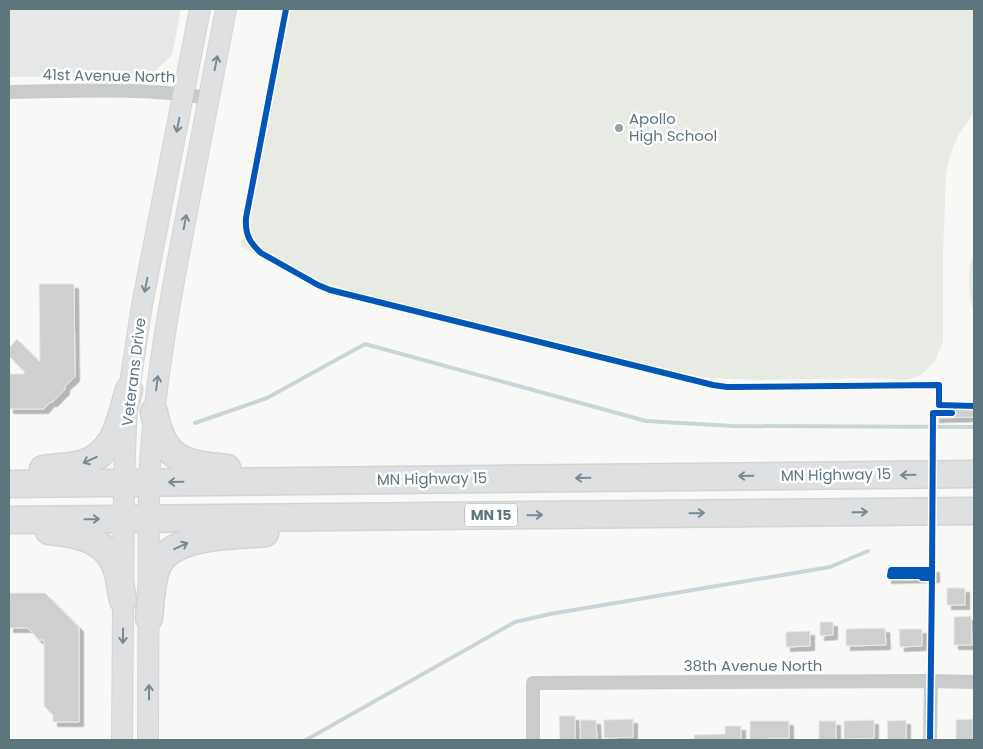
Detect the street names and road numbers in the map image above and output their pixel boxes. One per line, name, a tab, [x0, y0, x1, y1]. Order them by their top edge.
street label: 41st Avenue North	[42, 64, 176, 87]
street label: Veterans Drive	[116, 317, 151, 427]
street label: MN Highway 15	[781, 463, 891, 486]
street label: MN Highway 15	[377, 467, 487, 490]
road number: MN 15	[465, 504, 517, 526]
street label: 38th Avenue North	[684, 655, 822, 676]

